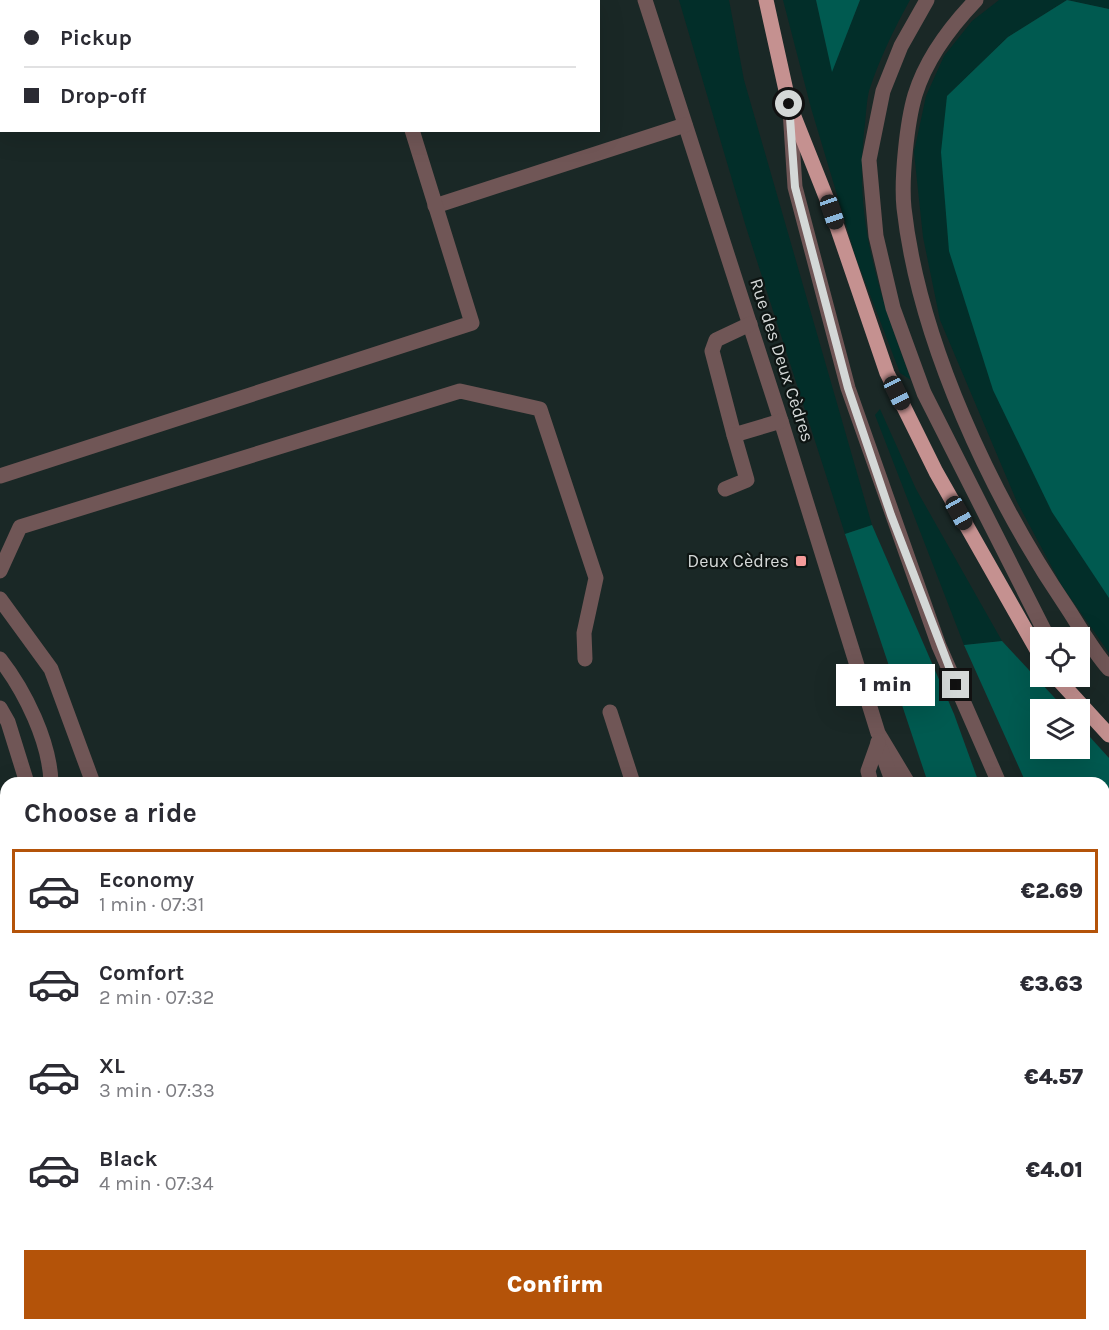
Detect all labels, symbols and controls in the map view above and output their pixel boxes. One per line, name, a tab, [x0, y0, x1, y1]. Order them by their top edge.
text: Pickup	[60, 25, 132, 51]
text: Drop-off	[60, 83, 146, 109]
route start	[775, 90, 802, 117]
car	[818, 192, 846, 232]
street label: Rue des Deux Cèdres	[745, 275, 819, 445]
car	[881, 373, 913, 413]
car	[942, 493, 976, 533]
place label: Deux Cèdres	[687, 550, 789, 572]
marker: Deux Cèdres	[794, 554, 808, 568]
map controls	[1030, 627, 1090, 759]
button: locate	[1030, 627, 1090, 687]
callout: 1 min	[836, 664, 935, 706]
route end	[942, 671, 969, 698]
text: 1 min	[859, 673, 912, 696]
button: layers	[1030, 699, 1090, 759]
text: Choose a ride	[24, 797, 197, 829]
icon: car	[27, 864, 81, 918]
text: Economy	[99, 867, 194, 893]
text: €2.69	[1021, 878, 1083, 904]
text: 1 min · 07:31	[99, 893, 204, 916]
icon: car	[27, 957, 81, 1011]
text: Comfort	[99, 960, 184, 986]
text: €3.63	[1020, 971, 1083, 997]
text: 2 min · 07:32	[99, 986, 214, 1009]
icon: car	[27, 1050, 81, 1104]
text: XL	[99, 1053, 125, 1079]
text: €4.57	[1024, 1064, 1083, 1090]
text: 3 min · 07:33	[99, 1079, 215, 1102]
icon: car	[27, 1143, 81, 1197]
text: Black	[99, 1146, 158, 1172]
text: €4.01	[1026, 1157, 1083, 1183]
text: 4 min · 07:34	[99, 1172, 214, 1195]
button: Confirm	[24, 1250, 1086, 1319]

